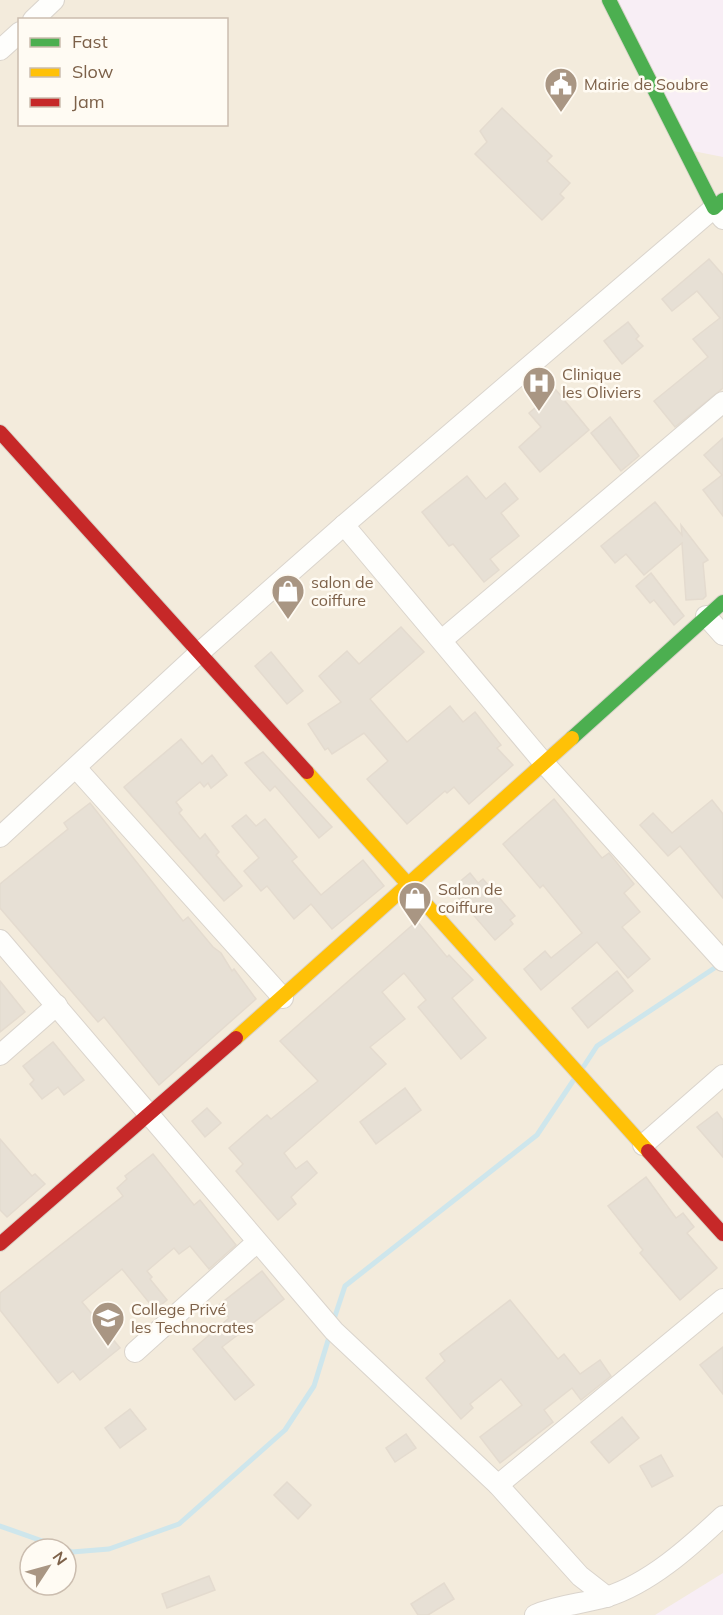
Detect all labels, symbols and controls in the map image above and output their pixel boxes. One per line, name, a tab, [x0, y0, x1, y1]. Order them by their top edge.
legend	[18, 18, 228, 126]
text: Fast	[72, 30, 108, 53]
text: Slow	[72, 60, 114, 83]
public building icon: Mairie de Soubre	[543, 66, 579, 113]
place label: Mairie de Soubre	[584, 74, 708, 94]
text: Jam	[72, 90, 105, 113]
place label: Clinique les Oliviers	[562, 364, 641, 402]
hospital icon: Clinique les Oliviers	[521, 365, 557, 412]
place label: salon de coiffure	[311, 572, 373, 610]
shop icon: salon de coiffure	[270, 573, 306, 620]
place label: Salon de coiffure	[438, 879, 502, 917]
shop icon: Salon de coiffure	[397, 880, 433, 927]
place label: College Privé les Technocrates	[131, 1299, 254, 1337]
school or university icon: College Privé les Technocrates	[90, 1300, 126, 1347]
north arrow	[18, 1537, 78, 1597]
text: N	[48, 1547, 72, 1569]

